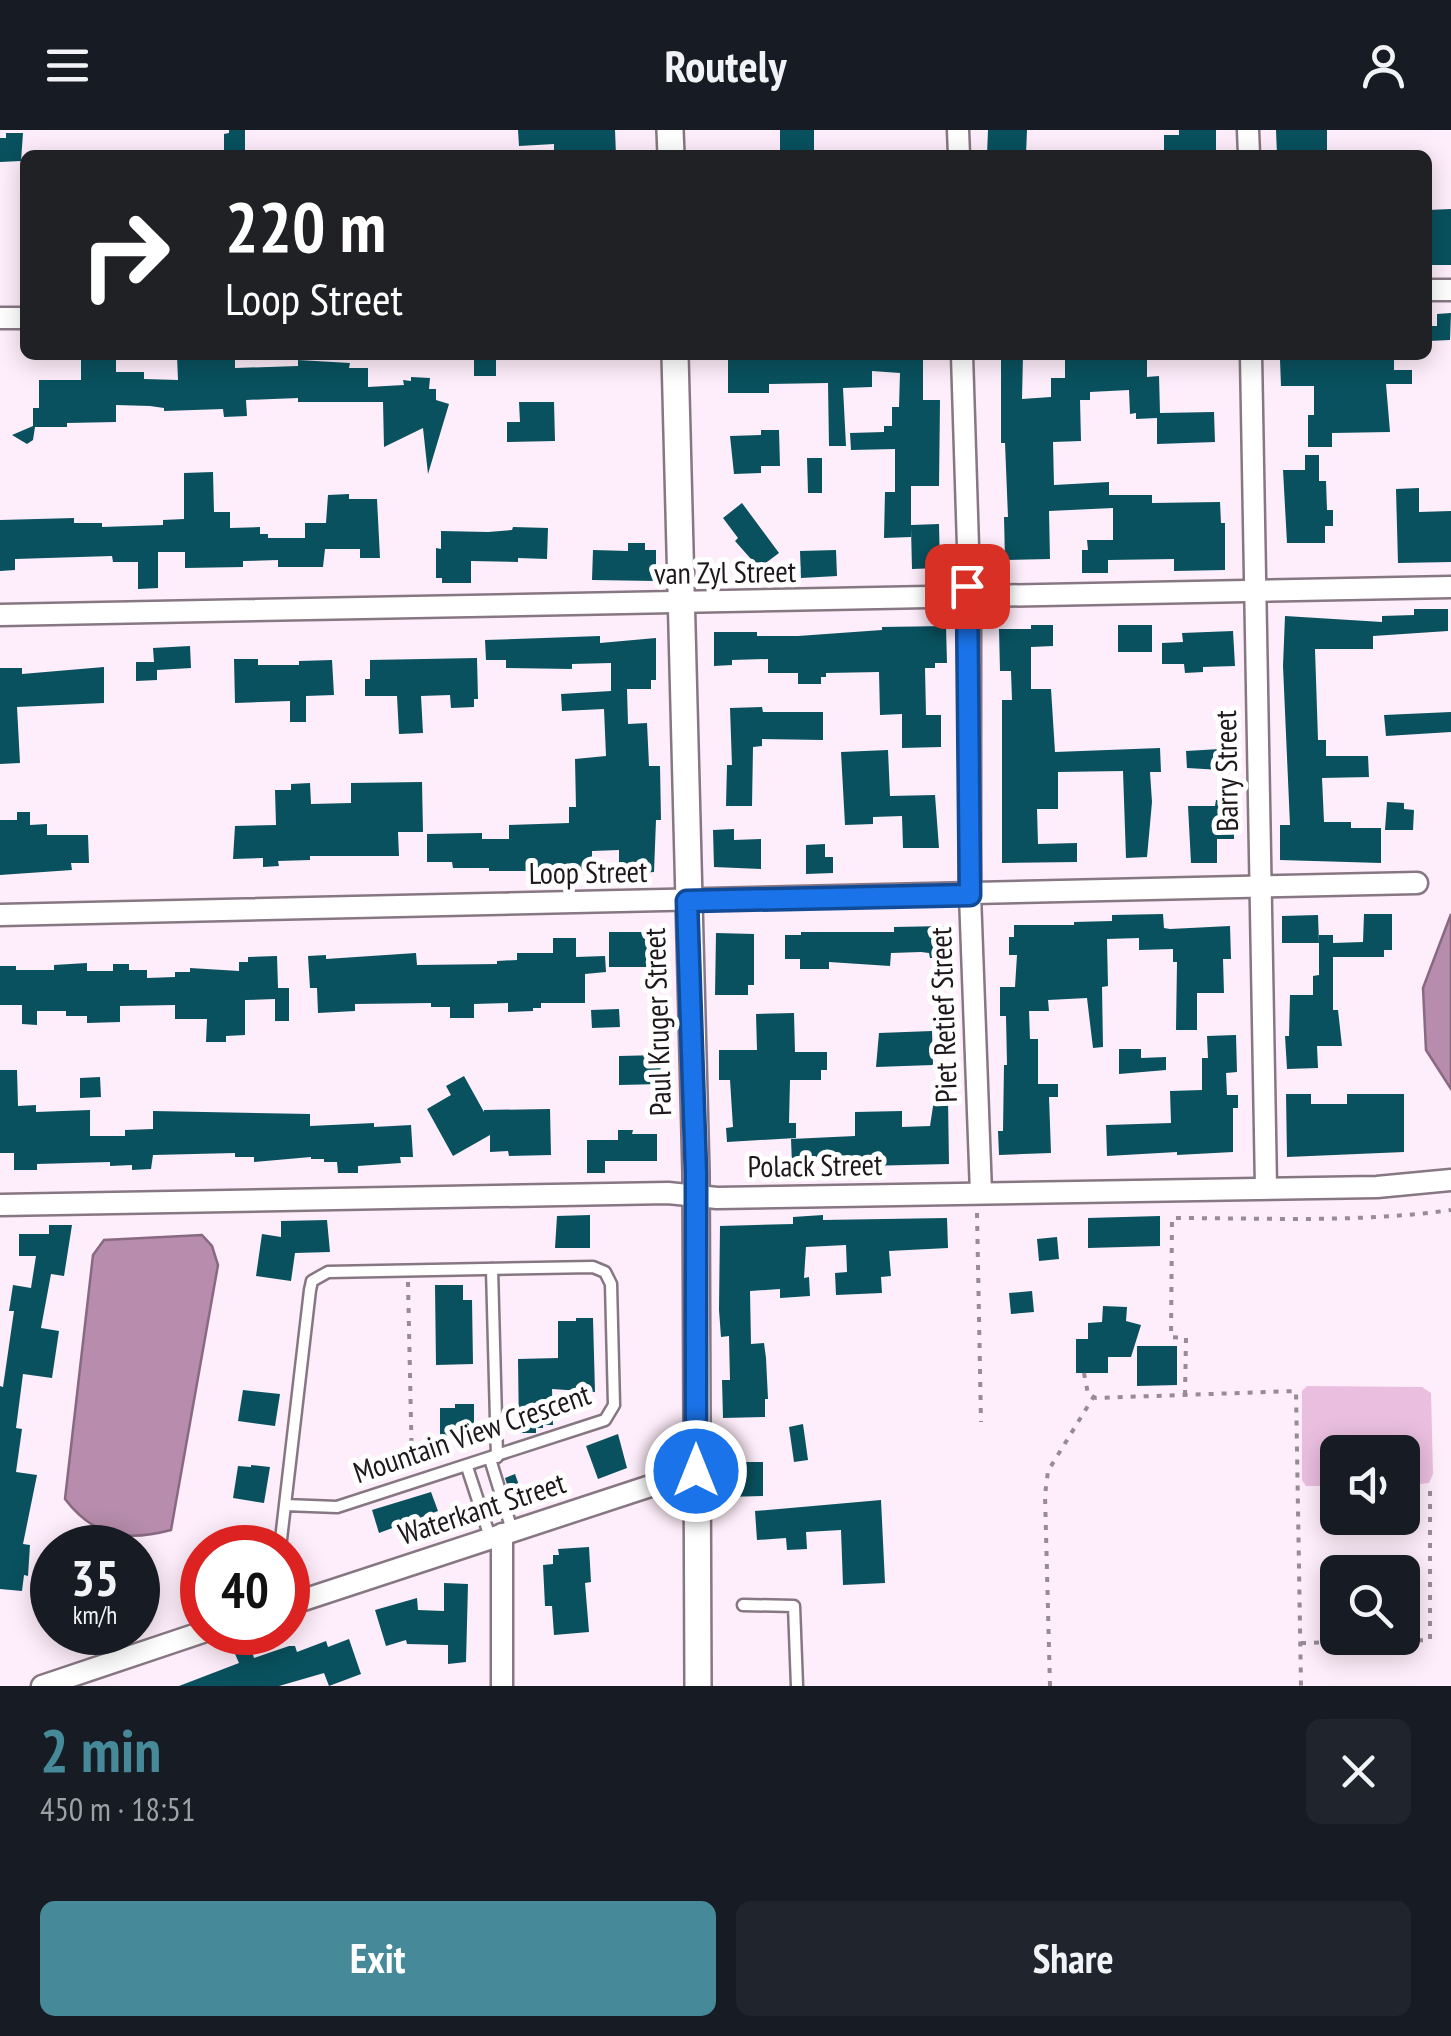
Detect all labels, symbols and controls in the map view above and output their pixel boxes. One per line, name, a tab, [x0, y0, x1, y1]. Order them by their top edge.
text: Routely	[664, 36, 787, 94]
icon: menu	[40, 38, 95, 93]
icon: person	[1356, 38, 1411, 93]
text: 220 m	[225, 181, 386, 271]
icon: right	[60, 190, 190, 320]
text: Loop Street	[225, 269, 403, 327]
pin	[925, 544, 1010, 629]
street label: van Zyl Street	[654, 551, 797, 592]
icon: arrive	[940, 559, 995, 614]
street label: Barry Street	[1205, 709, 1246, 832]
street label: Loop Street	[528, 851, 648, 892]
street label: Paul Kruger Street	[634, 926, 679, 1117]
street label: Piet Retief Street	[920, 926, 965, 1104]
street label: Polack Street	[747, 1144, 883, 1185]
street label: Mountain View Crescent	[348, 1374, 596, 1491]
position arrow	[644, 1419, 748, 1523]
map controls	[1320, 1435, 1420, 1655]
button: sound	[1320, 1435, 1420, 1535]
street label: Waterkant Street	[393, 1462, 571, 1553]
speed limit sign: 40	[180, 1525, 310, 1655]
text: 35	[71, 1545, 119, 1610]
button: search	[1320, 1555, 1420, 1655]
text: km/h	[73, 1599, 117, 1631]
text: 2 min	[40, 1711, 161, 1789]
button: close	[1306, 1719, 1411, 1824]
text: 450 m · 18:51	[40, 1788, 195, 1830]
button: Exit	[40, 1901, 716, 2016]
button: Share	[736, 1901, 1411, 2016]

